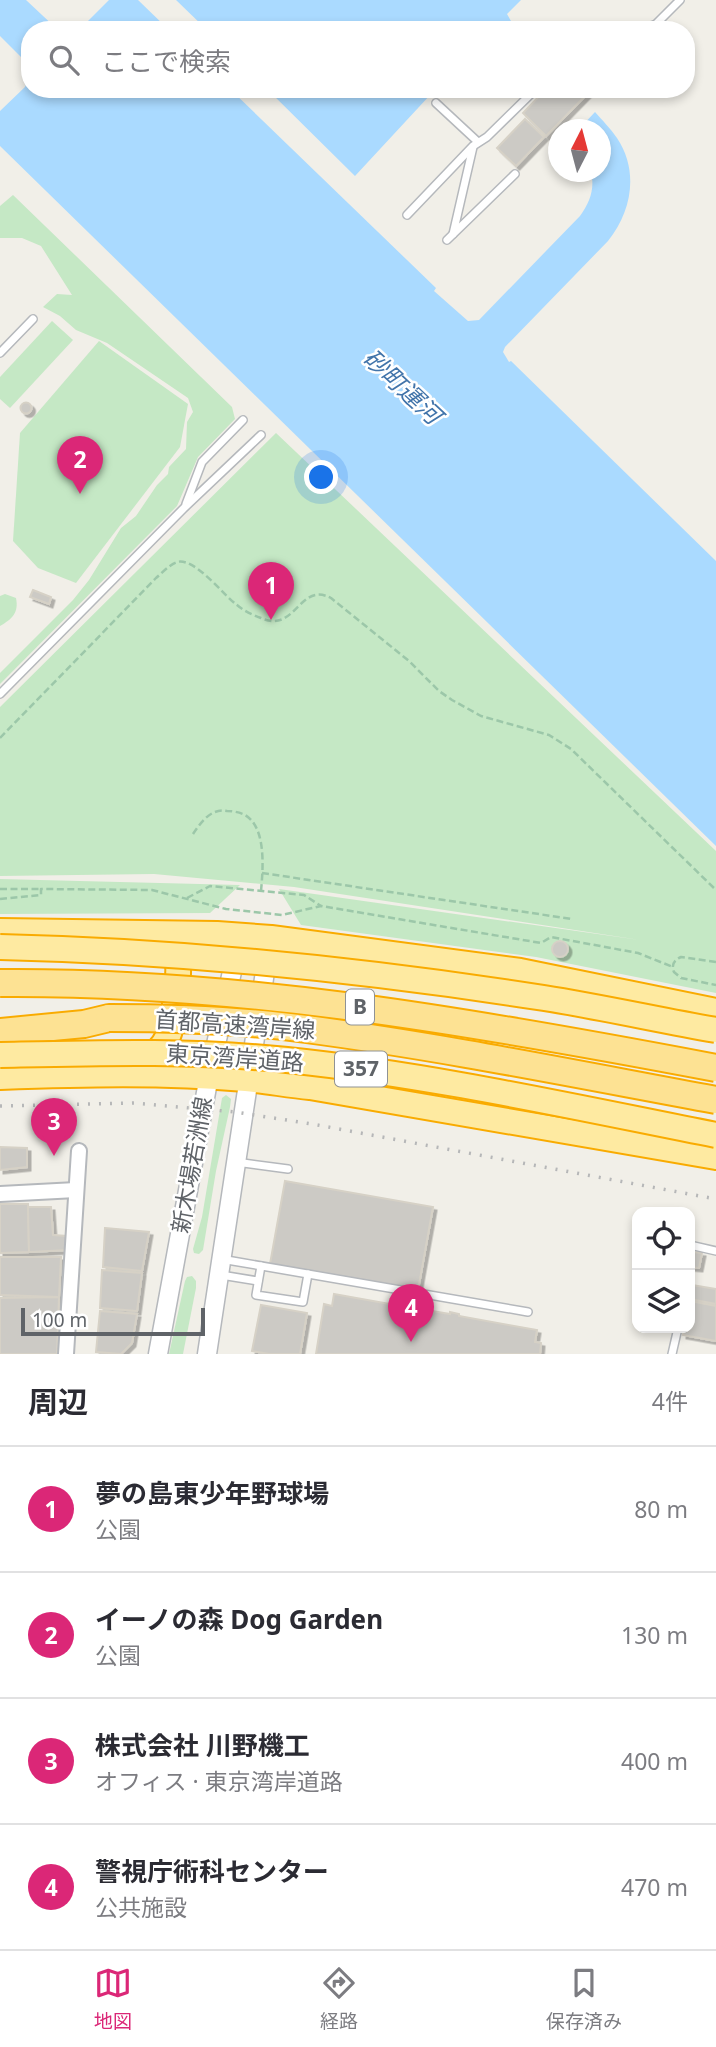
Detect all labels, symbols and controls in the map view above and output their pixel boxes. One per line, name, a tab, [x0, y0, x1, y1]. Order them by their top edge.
search box	[21, 21, 695, 98]
icon: search	[45, 41, 83, 79]
text: ここで検索	[101, 43, 231, 79]
north arrow	[548, 119, 611, 182]
water label: 砂町運河	[357, 341, 452, 433]
pin: 2	[57, 436, 103, 494]
your location	[304, 460, 338, 494]
pin: 1	[248, 562, 294, 620]
road number: B	[346, 990, 374, 1024]
street label: 首都高速湾岸線	[154, 1002, 316, 1046]
street label: 東京湾岸道路	[165, 1036, 305, 1078]
road number: 357	[335, 1052, 387, 1086]
street label: 新木場若洲線	[163, 1094, 219, 1236]
pin: 3	[31, 1098, 77, 1156]
map controls	[632, 1207, 695, 1333]
button: locate	[632, 1207, 695, 1270]
button: layers	[632, 1270, 695, 1333]
pin: 4	[388, 1284, 434, 1342]
scale bar	[21, 1305, 205, 1337]
text: 100 m	[32, 1307, 87, 1333]
text: 周辺	[28, 1381, 88, 1422]
text: 4件	[652, 1385, 688, 1417]
text: 夢の島東少年野球場	[95, 1475, 329, 1511]
text: 1	[44, 1493, 58, 1525]
text: 80 m	[634, 1493, 688, 1525]
text: 公園	[95, 1513, 141, 1545]
text: イーノの森 Dog Garden	[95, 1601, 383, 1637]
text: 2	[44, 1619, 58, 1651]
text: 130 m	[621, 1619, 688, 1651]
text: 公園	[95, 1639, 141, 1671]
text: 株式会社 川野機工	[95, 1727, 310, 1763]
text: 3	[44, 1745, 58, 1777]
text: 400 m	[621, 1745, 688, 1777]
text: オフィス · 東京湾岸道路	[95, 1765, 343, 1797]
text: 警視庁術科センター	[95, 1853, 329, 1889]
text: 4	[44, 1871, 58, 1903]
text: 470 m	[621, 1871, 688, 1903]
text: 公共施設	[95, 1891, 187, 1923]
tab: 地図	[94, 1964, 132, 2034]
tab: 経路	[320, 1964, 358, 2034]
tab: 保存済み	[546, 1964, 622, 2034]

